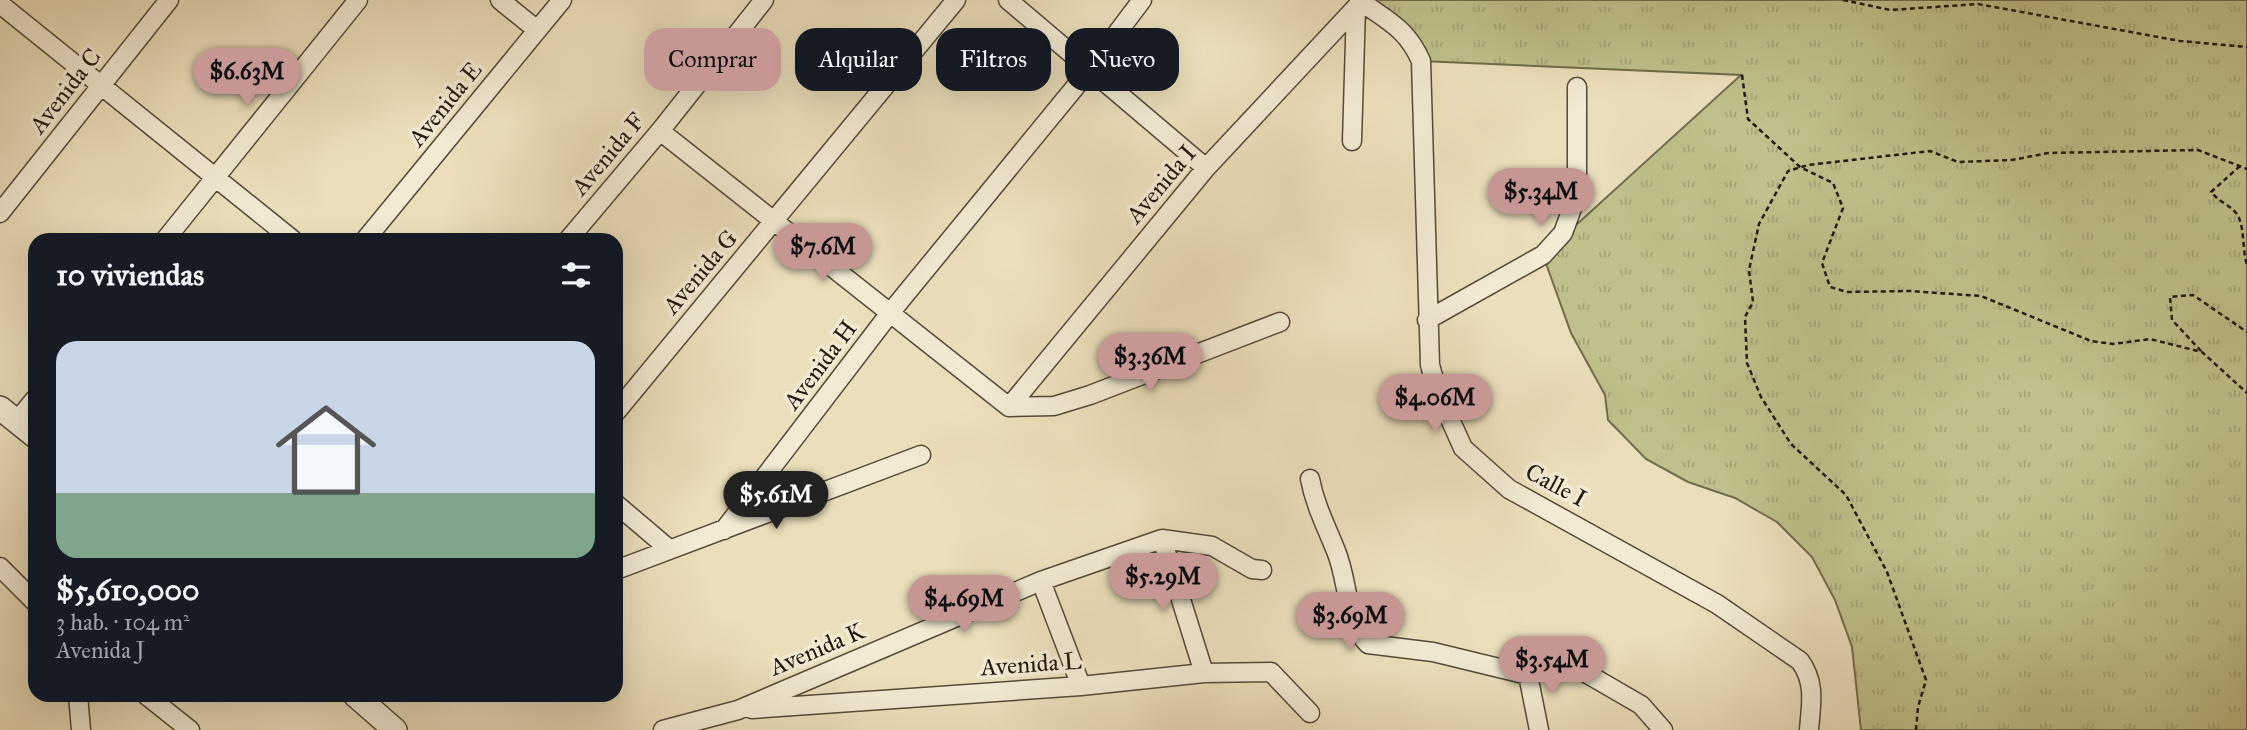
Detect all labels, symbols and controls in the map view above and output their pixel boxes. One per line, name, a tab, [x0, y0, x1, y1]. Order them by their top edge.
chip: Comprar	[644, 28, 781, 91]
chip: Alquilar	[795, 28, 922, 91]
chip: Filtros	[936, 28, 1051, 91]
chip: Nuevo	[1065, 28, 1179, 91]
street label: Avenida C	[22, 43, 107, 140]
pin: $6.63M	[190, 48, 304, 108]
street label: Avenida E	[401, 56, 488, 153]
text: $6.63M	[209, 57, 285, 85]
street label: Avenida F	[564, 106, 651, 202]
street label: Avenida I	[1119, 139, 1203, 230]
pin: $5.34M	[1484, 168, 1598, 228]
text: $5.34M	[1504, 177, 1578, 205]
street label: Avenida G	[655, 224, 744, 321]
pin: $7.6M	[774, 224, 872, 283]
text: $7.6M	[790, 232, 856, 260]
icon: filters	[557, 256, 595, 294]
text: 10 viviendas	[56, 257, 204, 293]
street label: Avenida H	[776, 314, 863, 416]
pin: $3.36M	[1093, 334, 1207, 393]
text: $3.36M	[1114, 342, 1186, 370]
pin: $4.06M	[1378, 374, 1492, 434]
text: $4.06M	[1395, 383, 1475, 411]
icon: home	[263, 387, 389, 513]
street label: Calle I	[1520, 457, 1592, 513]
pin: $5.61M	[719, 472, 833, 531]
text: $5.61M	[739, 480, 813, 508]
pin: $5.29M	[1106, 554, 1220, 613]
text: $5.29M	[1125, 562, 1201, 590]
text: $5,610,000	[56, 572, 199, 608]
pin: $4.69M	[907, 576, 1021, 635]
text: $4.69M	[924, 584, 1004, 612]
pin: $3.69M	[1293, 592, 1407, 652]
text: $3.69M	[1312, 601, 1388, 629]
text: 3 hab. · 104 m²	[56, 608, 190, 636]
street label: Avenida K	[764, 615, 870, 683]
text: Avenida J	[56, 636, 145, 664]
pin: $3.54M	[1495, 636, 1609, 696]
street label: Avenida L	[979, 645, 1083, 683]
text: $3.54M	[1515, 645, 1589, 673]

